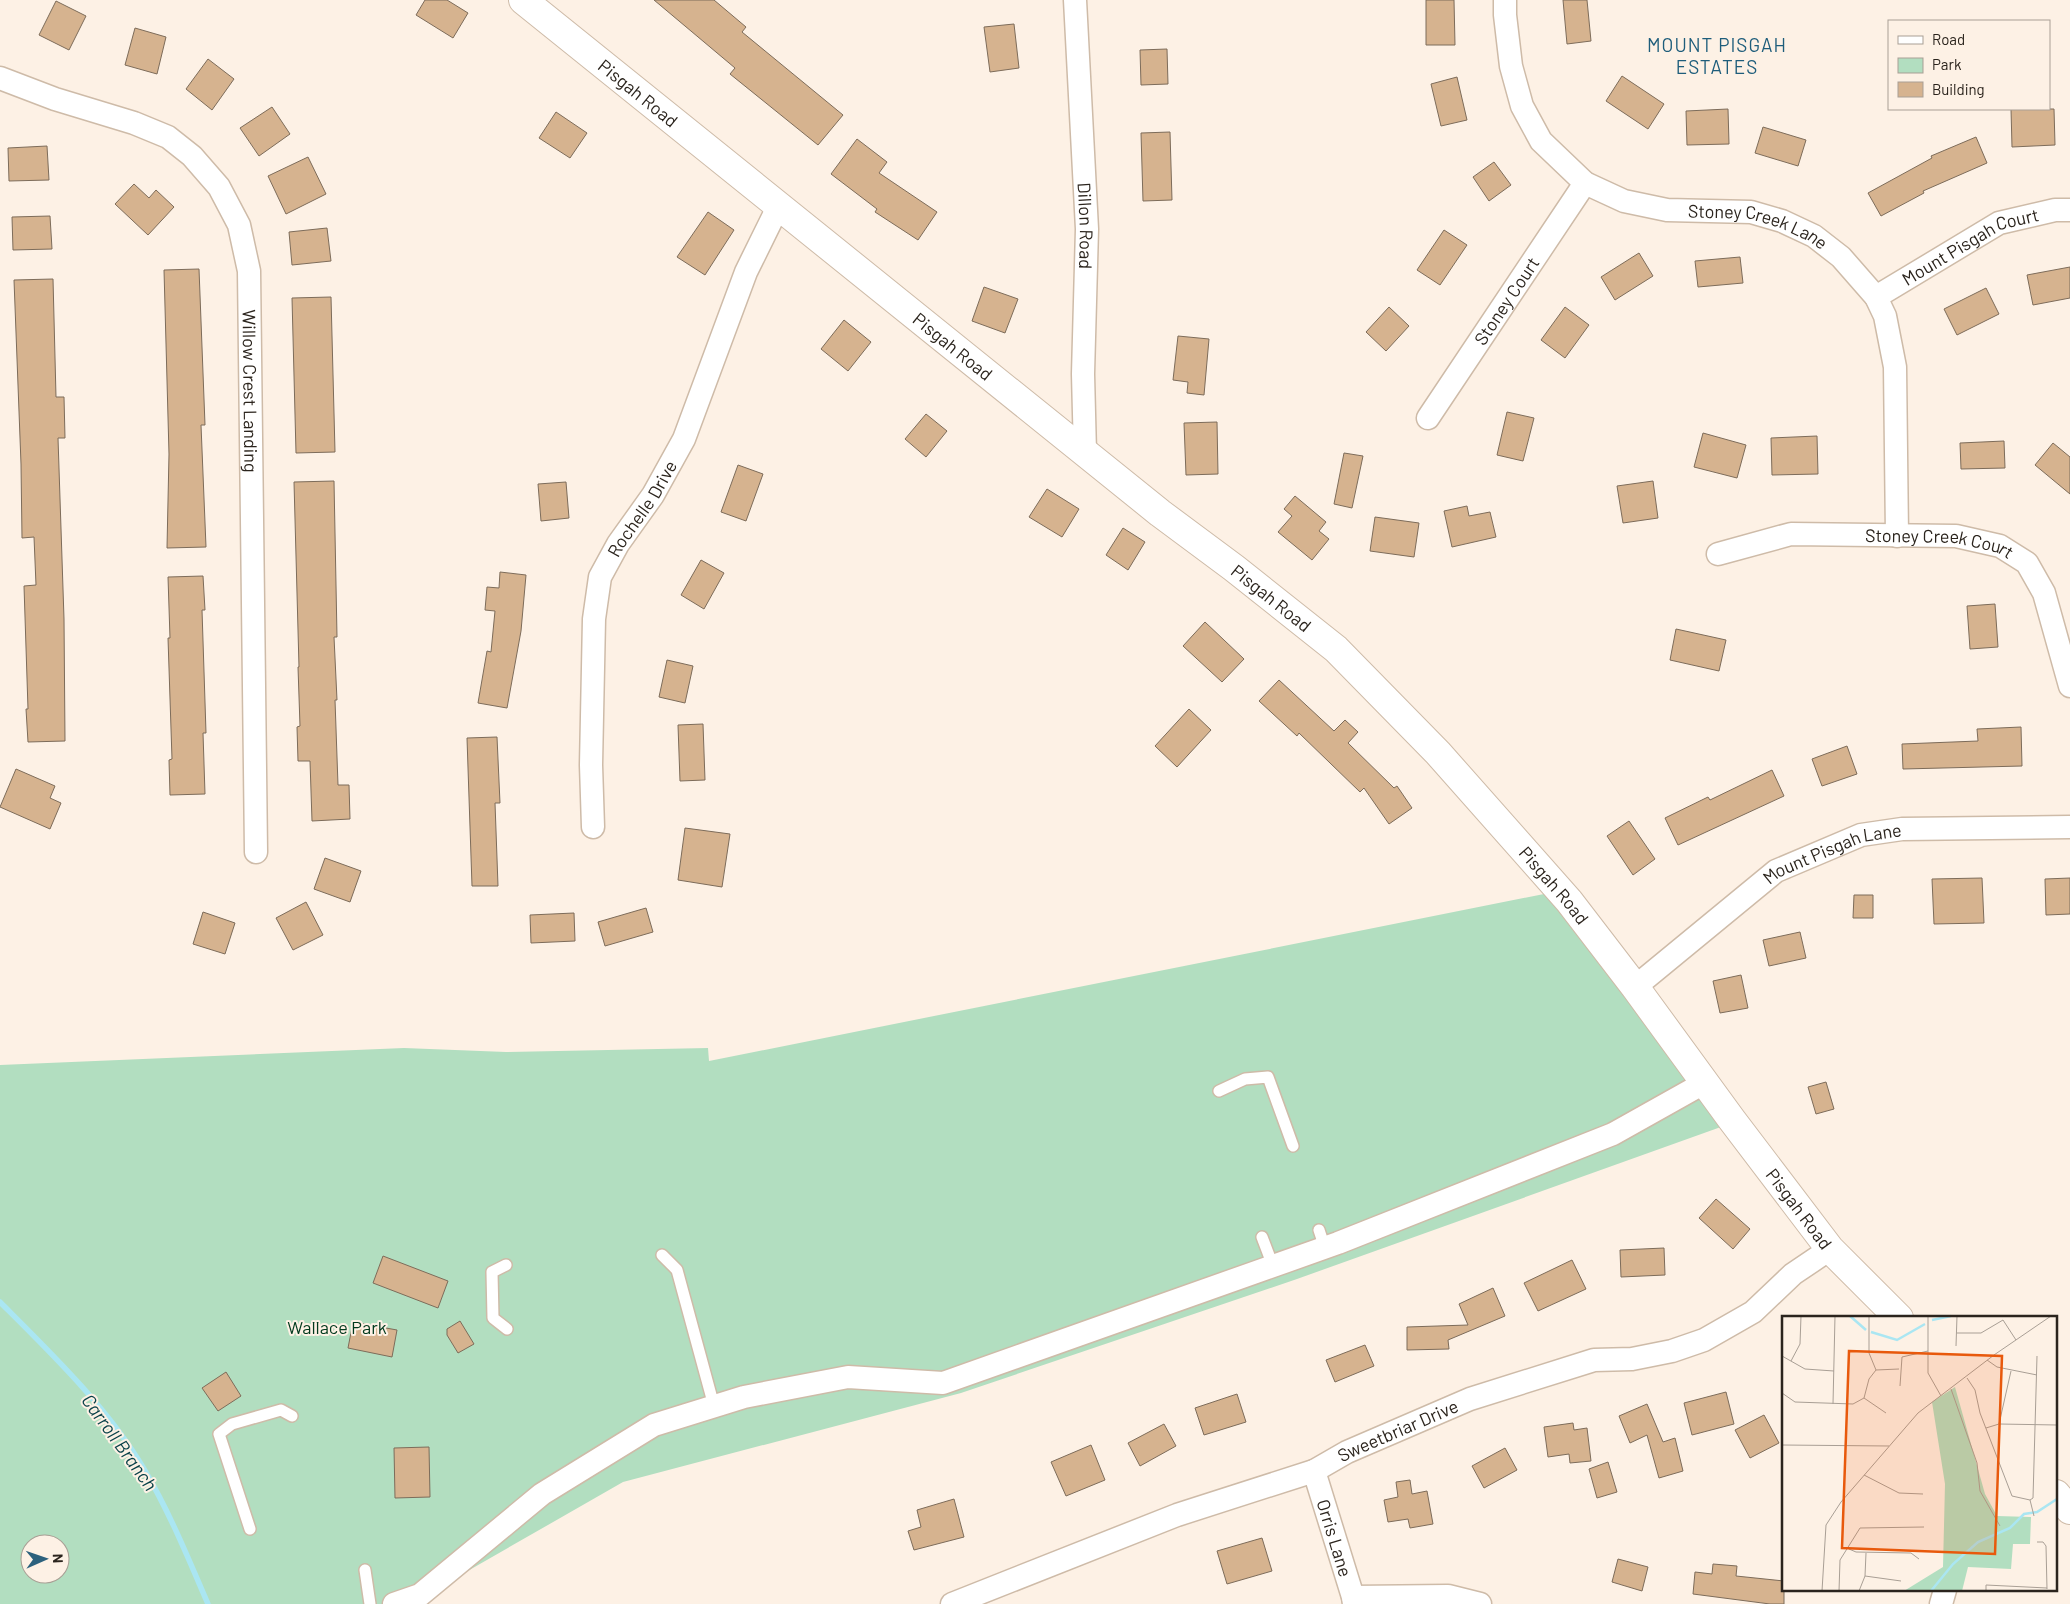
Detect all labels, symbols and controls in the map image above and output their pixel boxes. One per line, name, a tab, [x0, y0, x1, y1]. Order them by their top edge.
legend	[1888, 20, 2050, 110]
text: Road	[1932, 30, 1965, 48]
district label: MOUNT PISGAH ESTATES	[1647, 33, 1787, 78]
street label: Pisgah Road	[594, 54, 683, 131]
text: Park	[1932, 55, 1962, 73]
text: Building	[1932, 80, 1985, 98]
street label: Dillon Road	[1074, 182, 1098, 269]
street label: Stoney Creek Lane	[1688, 200, 1832, 254]
street label: Mount Pisgah Court	[1898, 203, 2041, 290]
street label: Stoney Court	[1469, 253, 1544, 349]
street label: Pisgah Road	[909, 308, 997, 385]
street label: Willow Crest Landing	[238, 309, 262, 473]
street label: Rochelle Drive	[602, 456, 681, 560]
street label: Stoney Creek Court	[1865, 524, 2018, 563]
street label: Pisgah Road	[1227, 559, 1316, 636]
street label: Mount Pisgah Lane	[1758, 818, 1903, 888]
street label: Pisgah Road	[1515, 842, 1594, 929]
street label: Pisgah Road	[1762, 1164, 1837, 1253]
park label: Wallace Park	[287, 1316, 387, 1338]
inset map	[1782, 1316, 2058, 1592]
water label: Carroll Branch	[77, 1389, 163, 1495]
street label: Sweetbriar Drive	[1333, 1395, 1461, 1466]
street label: Orris Lane	[1312, 1496, 1357, 1579]
north arrow	[20, 1534, 70, 1584]
text: N	[50, 1554, 67, 1563]

